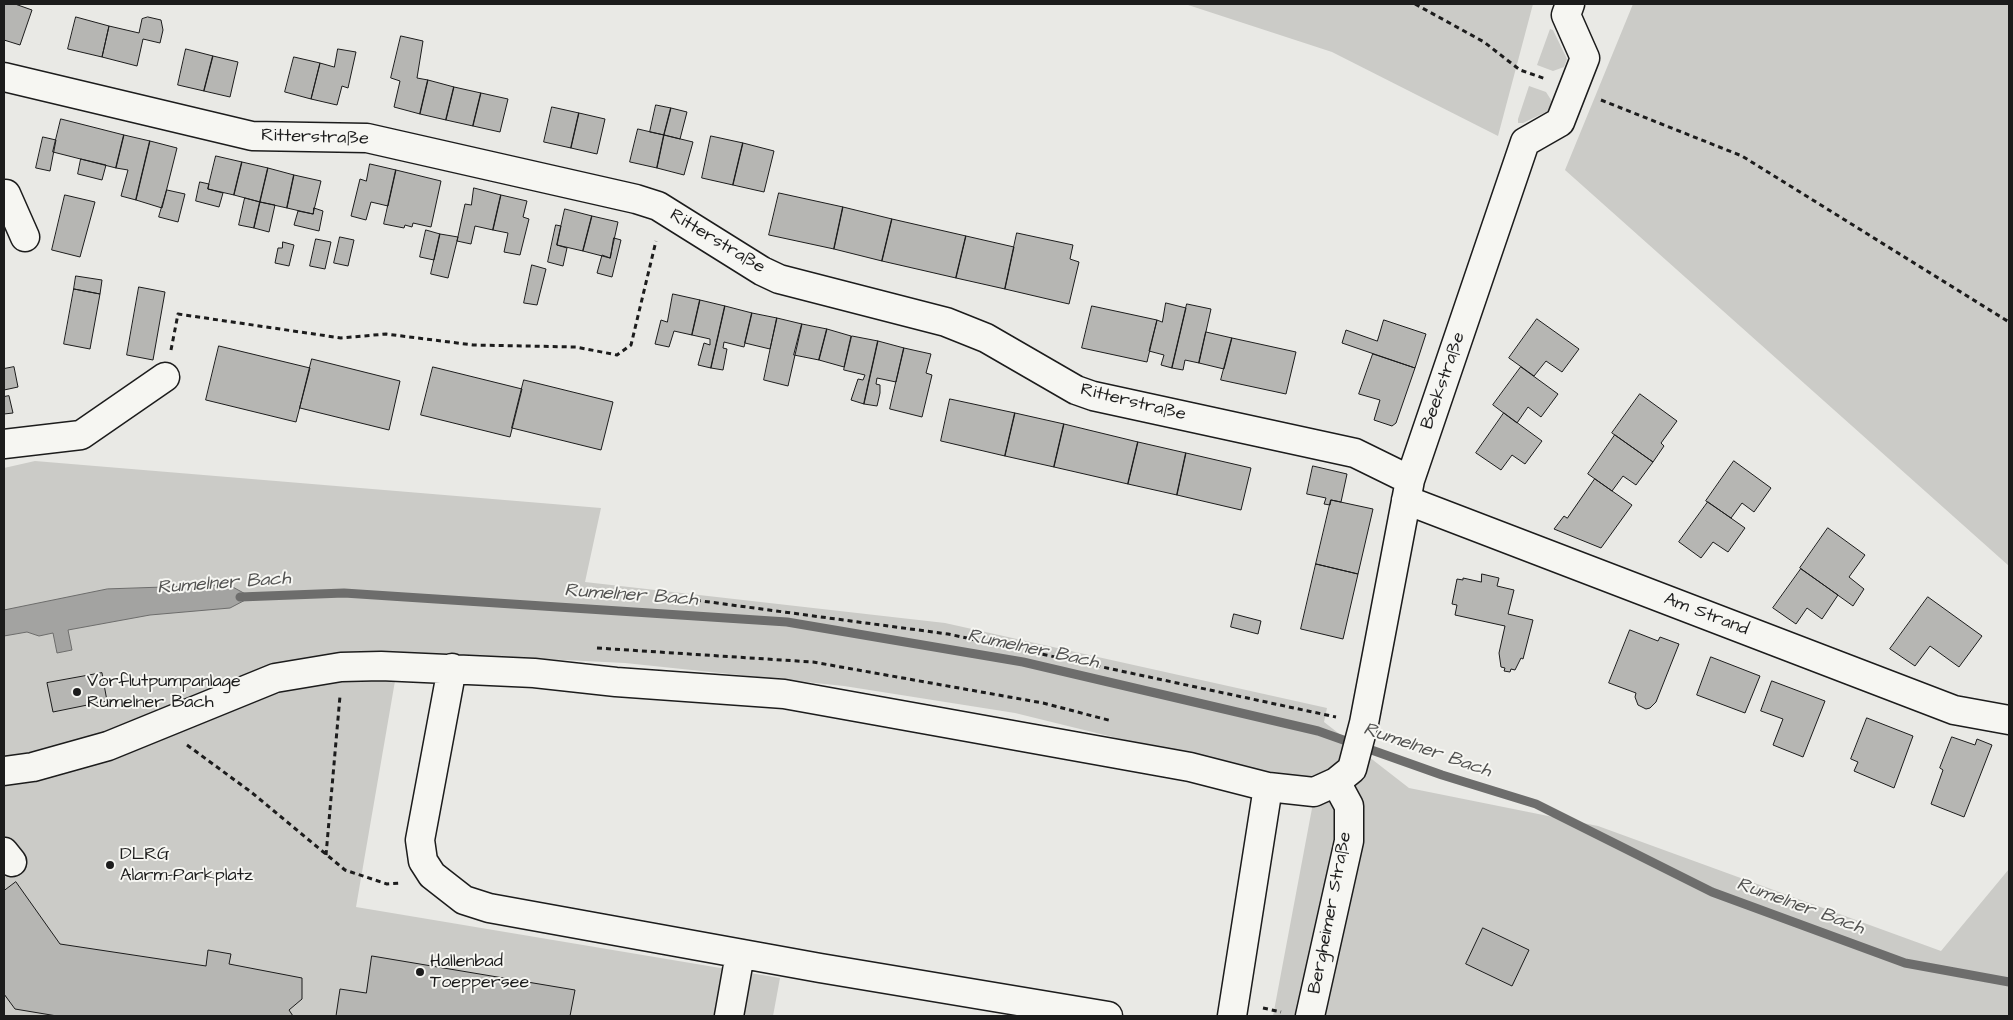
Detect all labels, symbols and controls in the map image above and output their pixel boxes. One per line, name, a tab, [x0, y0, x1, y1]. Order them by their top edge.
street label: Ritterstraße	[261, 125, 369, 151]
street label: Ritterstraße	[665, 205, 769, 279]
street label: Beekstraße	[1417, 330, 1471, 432]
street label: Ritterstraße	[1078, 379, 1188, 427]
water label: Rumelner Bach	[157, 568, 291, 600]
water label: Rumelner Bach	[564, 580, 698, 612]
street label: Am Strand	[1661, 589, 1751, 641]
water label: Rumelner Bach	[965, 625, 1101, 675]
place label: Vorflutpumpanlage Rumelner Bach	[87, 671, 241, 714]
marker: Vorflutpumpanlage Rumelner Bach	[71, 686, 83, 698]
water label: Rumelner Bach	[1360, 718, 1494, 784]
street label: Bergheimer Straße	[1305, 830, 1357, 996]
place label: DLRG Alarm-Parkplatz	[120, 844, 253, 886]
marker: DLRG Alarm-Parkplatz	[104, 859, 116, 871]
water label: Rumelner Bach	[1733, 873, 1867, 941]
place label: Hallenbad Toeppersee	[430, 951, 529, 994]
marker: Hallenbad Toeppersee	[414, 966, 426, 978]

